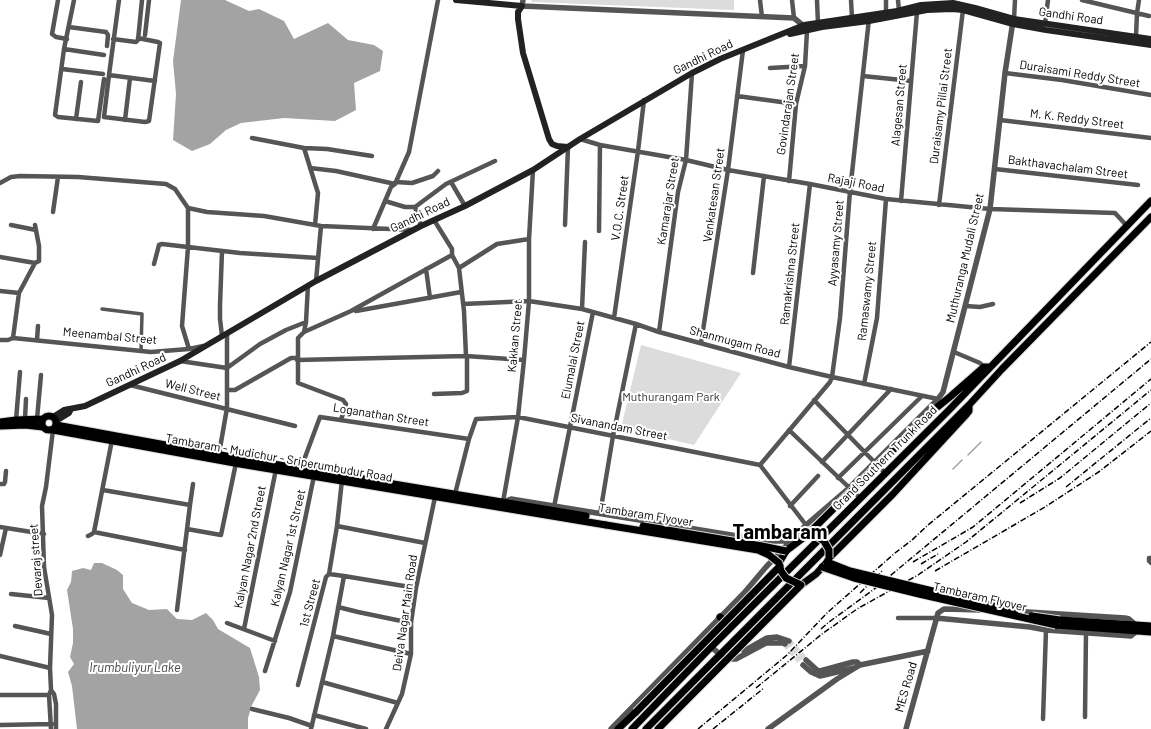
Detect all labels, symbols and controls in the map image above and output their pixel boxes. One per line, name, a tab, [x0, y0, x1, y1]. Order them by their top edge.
street label: Gandhi Road	[1038, 4, 1104, 28]
street label: Gandhi Road	[671, 36, 735, 78]
street label: Duraisamy Pillai Street	[927, 47, 955, 165]
street label: Govindarajan Street	[774, 52, 802, 156]
street label: Duraisami Reddy Street	[1019, 57, 1141, 91]
street label: Alagesan Street	[888, 63, 910, 147]
street label: M. K. Reddy Street	[1029, 106, 1125, 132]
street label: Venkatesan Street	[700, 147, 728, 243]
street label: Bakthavachalam Street	[1007, 152, 1129, 182]
street label: Kamarajar Street	[654, 156, 682, 246]
street label: Rajaji Road	[826, 170, 886, 196]
street label: V.O.C. Street	[608, 174, 632, 242]
street label: Muthuranga Mudali Street	[943, 192, 987, 324]
street label: Gandhi Road	[388, 194, 452, 236]
street label: Ayyasamy Street	[825, 199, 847, 287]
street label: Ramakrishna Street	[777, 222, 803, 326]
street label: Ramaswamy Street	[855, 240, 879, 342]
street label: Kakkan Street	[505, 299, 525, 373]
street label: Elumalai Street	[558, 320, 588, 400]
street label: Shanmugam Road	[688, 323, 782, 361]
street label: Meenambal Street	[62, 325, 158, 347]
street label: Gandhi Road	[104, 350, 168, 390]
street label: Well Street	[164, 376, 222, 404]
park label: Muthurangam Park	[622, 390, 720, 404]
street label: Loganathan Street	[332, 400, 430, 430]
street label: Grand Southern Trunk Road	[830, 403, 940, 513]
street label: Sivanandam Street	[569, 411, 669, 443]
street label: Tambaram - Mudichur - Sriperumbudur Road	[164, 431, 394, 485]
street label: Kalyan Nagar 2nd Street	[231, 484, 269, 610]
street label: Kalyan Nagar 1st Street	[268, 488, 308, 608]
street label: Tambaram Flyover	[598, 500, 694, 530]
district label: Tambaram	[733, 520, 827, 544]
street label: Devaraj street	[26, 523, 46, 597]
street label: Deiva Nagar Main Road	[390, 554, 420, 672]
street label: 1st Street	[297, 577, 323, 629]
street label: Tambaram Flyover	[932, 579, 1028, 615]
water label: Irumbuliyur Lake	[89, 660, 181, 676]
street label: MES Road	[892, 660, 920, 714]

